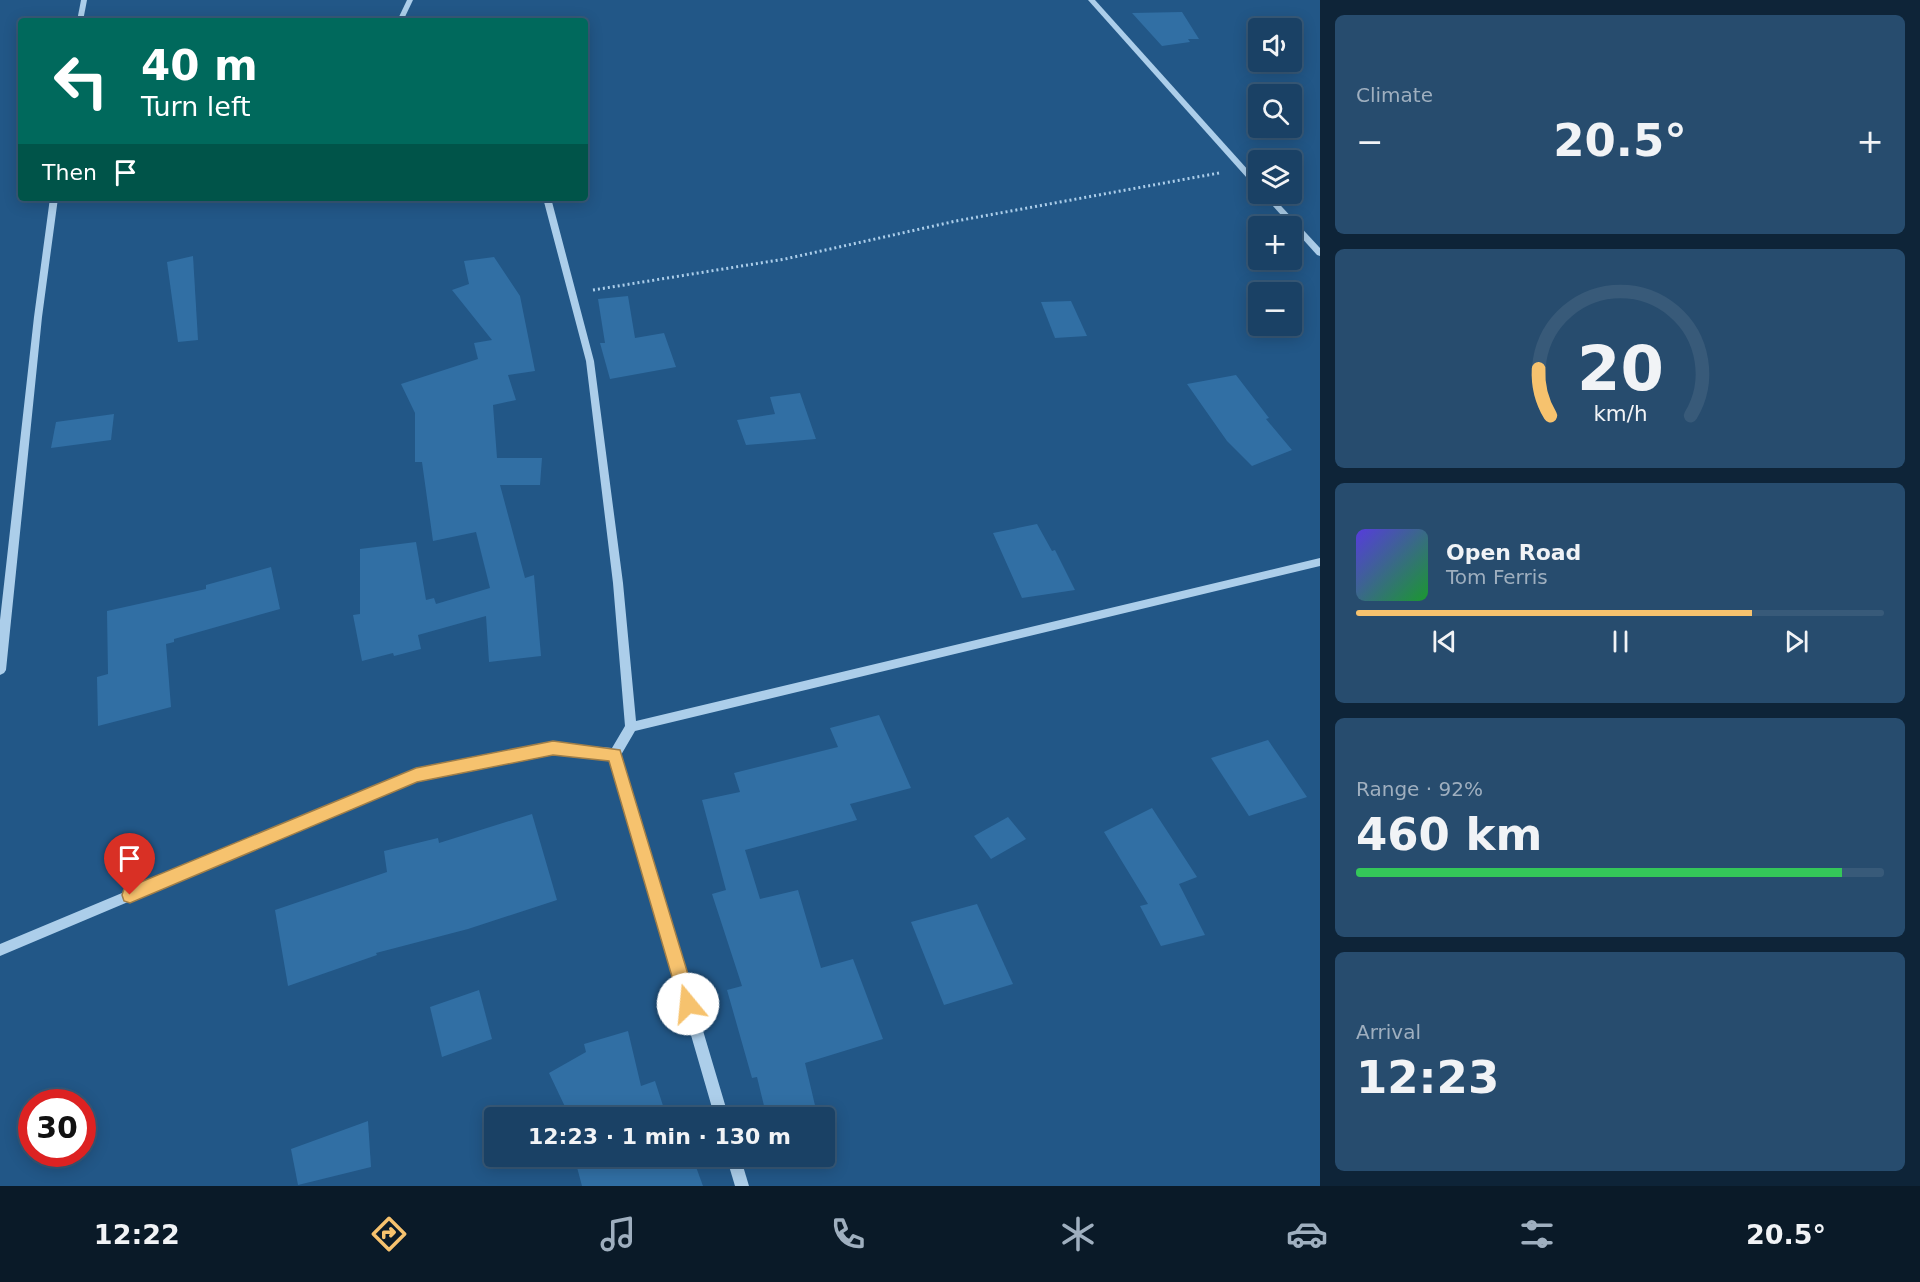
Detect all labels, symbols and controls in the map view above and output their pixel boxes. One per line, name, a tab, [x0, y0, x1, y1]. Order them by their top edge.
map controls	[1248, 18, 1302, 336]
button: sound	[1248, 18, 1302, 72]
text: 40 m	[141, 41, 258, 90]
icon: left	[42, 42, 120, 120]
text: Climate	[1356, 83, 1433, 107]
button: search	[1248, 84, 1302, 138]
text: Turn left	[141, 91, 251, 122]
text: 20.5°	[1553, 114, 1687, 167]
text: −	[1356, 122, 1384, 161]
text: +	[1856, 122, 1884, 161]
button: layers	[1248, 150, 1302, 204]
icon: arrive	[109, 156, 142, 189]
text: Then	[42, 160, 97, 185]
button: +	[1248, 216, 1302, 270]
button: −	[1248, 282, 1302, 336]
text: 20	[1577, 332, 1663, 405]
text: km/h	[1593, 401, 1647, 426]
text: Open Road	[1446, 540, 1581, 565]
text: Tom Ferris	[1446, 565, 1548, 589]
icon: previous	[1428, 625, 1461, 658]
icon: pause	[1604, 625, 1637, 658]
icon: next	[1780, 625, 1813, 658]
text: Range · 92%	[1356, 777, 1483, 801]
text: 460 km	[1356, 808, 1542, 861]
pin	[104, 833, 155, 895]
icon: arrive	[113, 842, 146, 875]
position arrow	[656, 972, 720, 1036]
text: Arrival	[1356, 1020, 1421, 1044]
text: 12:23	[1356, 1051, 1499, 1104]
speed limit sign: 30	[18, 1089, 96, 1167]
text: 12:23 · 1 min · 130 m	[528, 1124, 791, 1149]
icon: directions	[368, 1213, 410, 1255]
icon: music	[597, 1213, 639, 1255]
icon: phone	[827, 1213, 869, 1255]
icon: climate	[1057, 1213, 1099, 1255]
icon: car	[1286, 1213, 1328, 1255]
icon: filters	[1516, 1213, 1558, 1255]
text: 12:22	[94, 1219, 180, 1250]
text: 20.5°	[1746, 1219, 1826, 1250]

